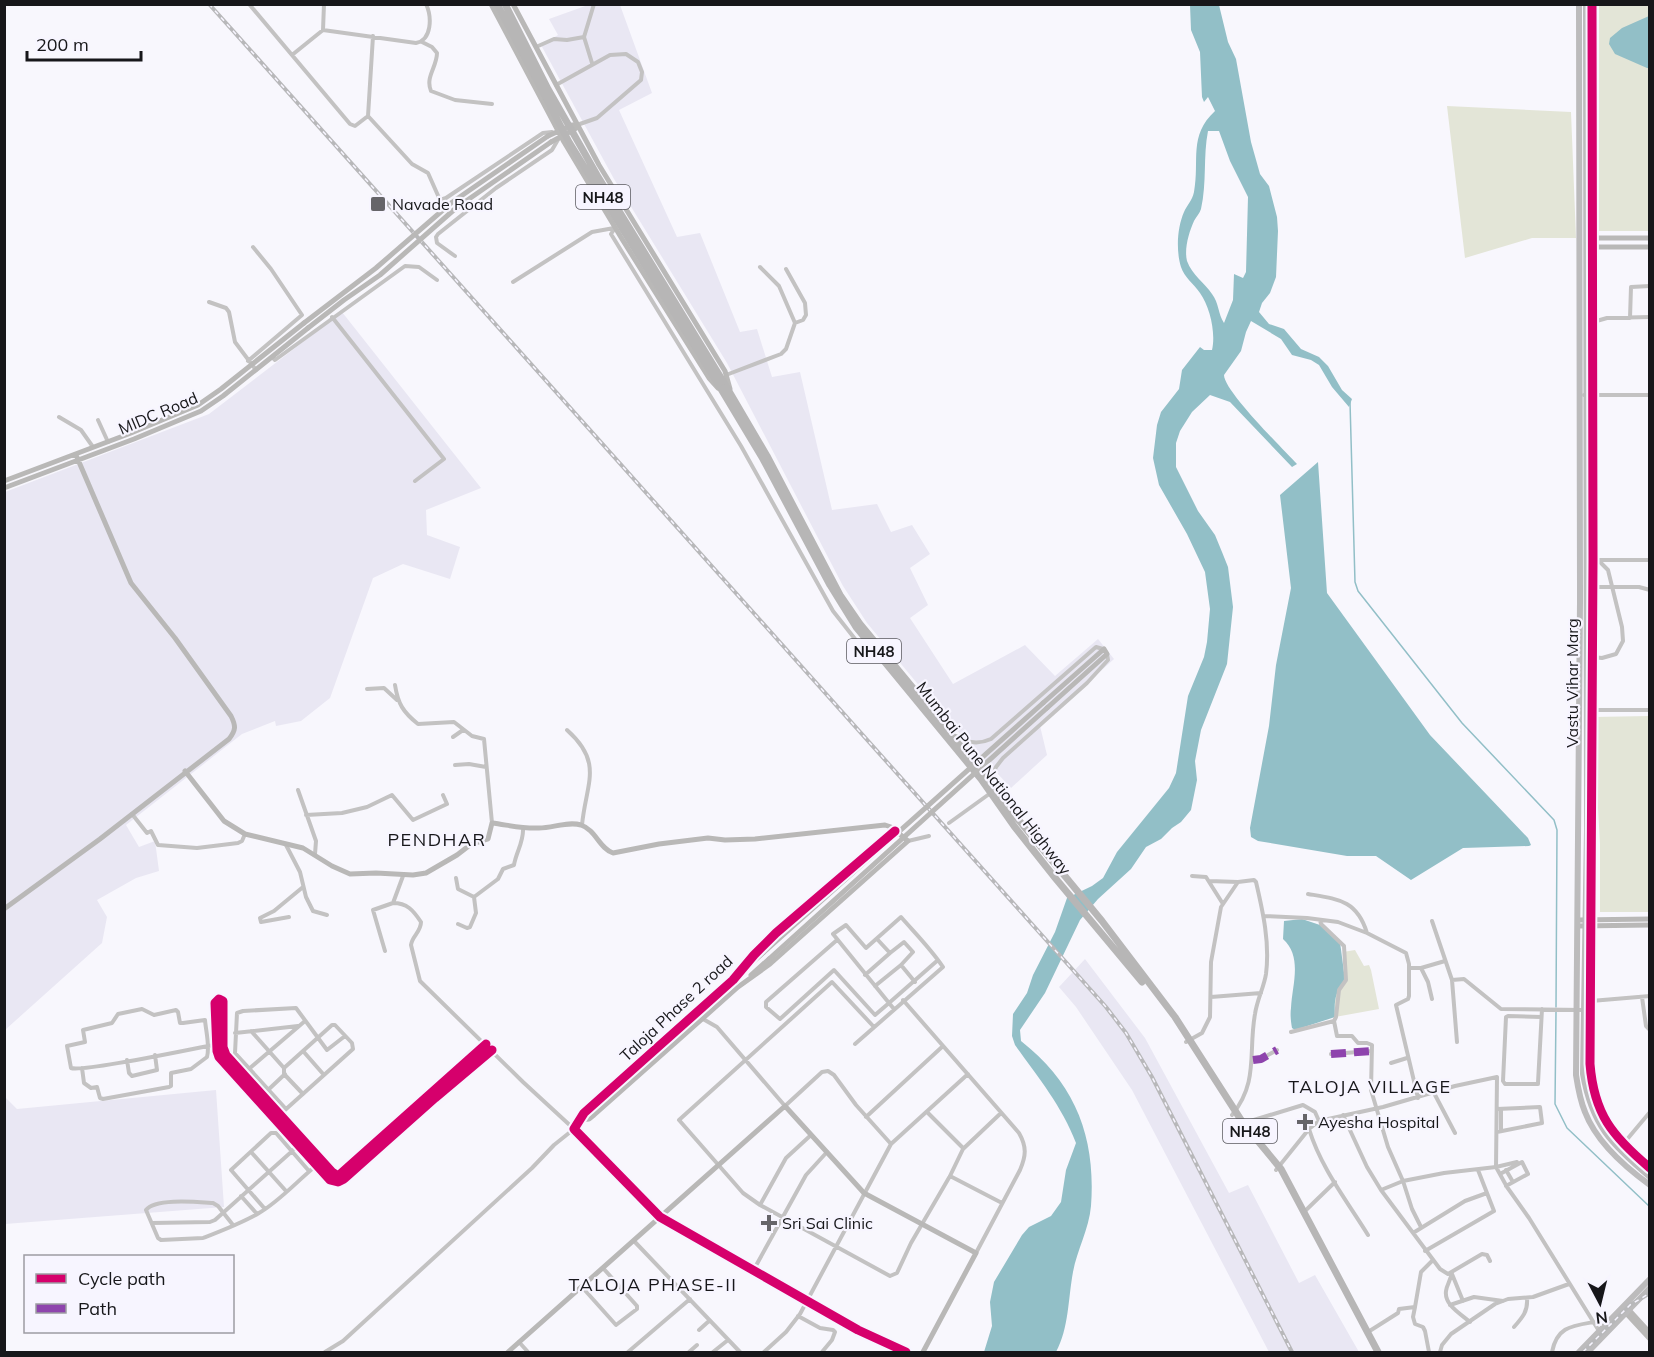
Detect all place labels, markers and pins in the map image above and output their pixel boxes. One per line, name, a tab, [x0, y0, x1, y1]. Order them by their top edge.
place label: Navade Road	[392, 194, 493, 214]
marker: Navade Road	[369, 195, 387, 213]
place label: Ayesha Hospital	[1318, 1112, 1439, 1132]
marker: Ayesha Hospital	[1296, 1113, 1314, 1131]
place label: Sri Sai Clinic	[782, 1213, 873, 1233]
marker: Sri Sai Clinic	[760, 1214, 778, 1232]

